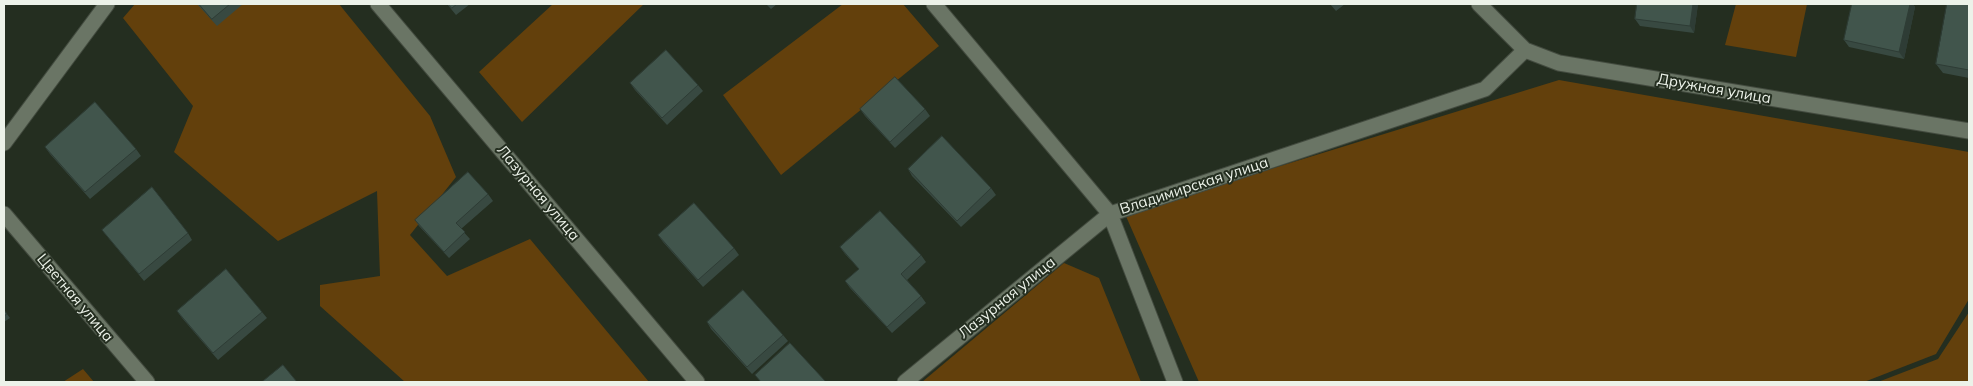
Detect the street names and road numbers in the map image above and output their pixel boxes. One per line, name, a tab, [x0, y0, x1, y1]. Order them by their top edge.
street label: Дружная улица	[1656, 70, 1772, 108]
street label: Лазурная улица	[493, 141, 583, 245]
street label: Владимирская улица	[1118, 153, 1270, 219]
street label: Цветная улица	[33, 250, 117, 346]
street label: Лазурная улица	[955, 253, 1059, 343]

